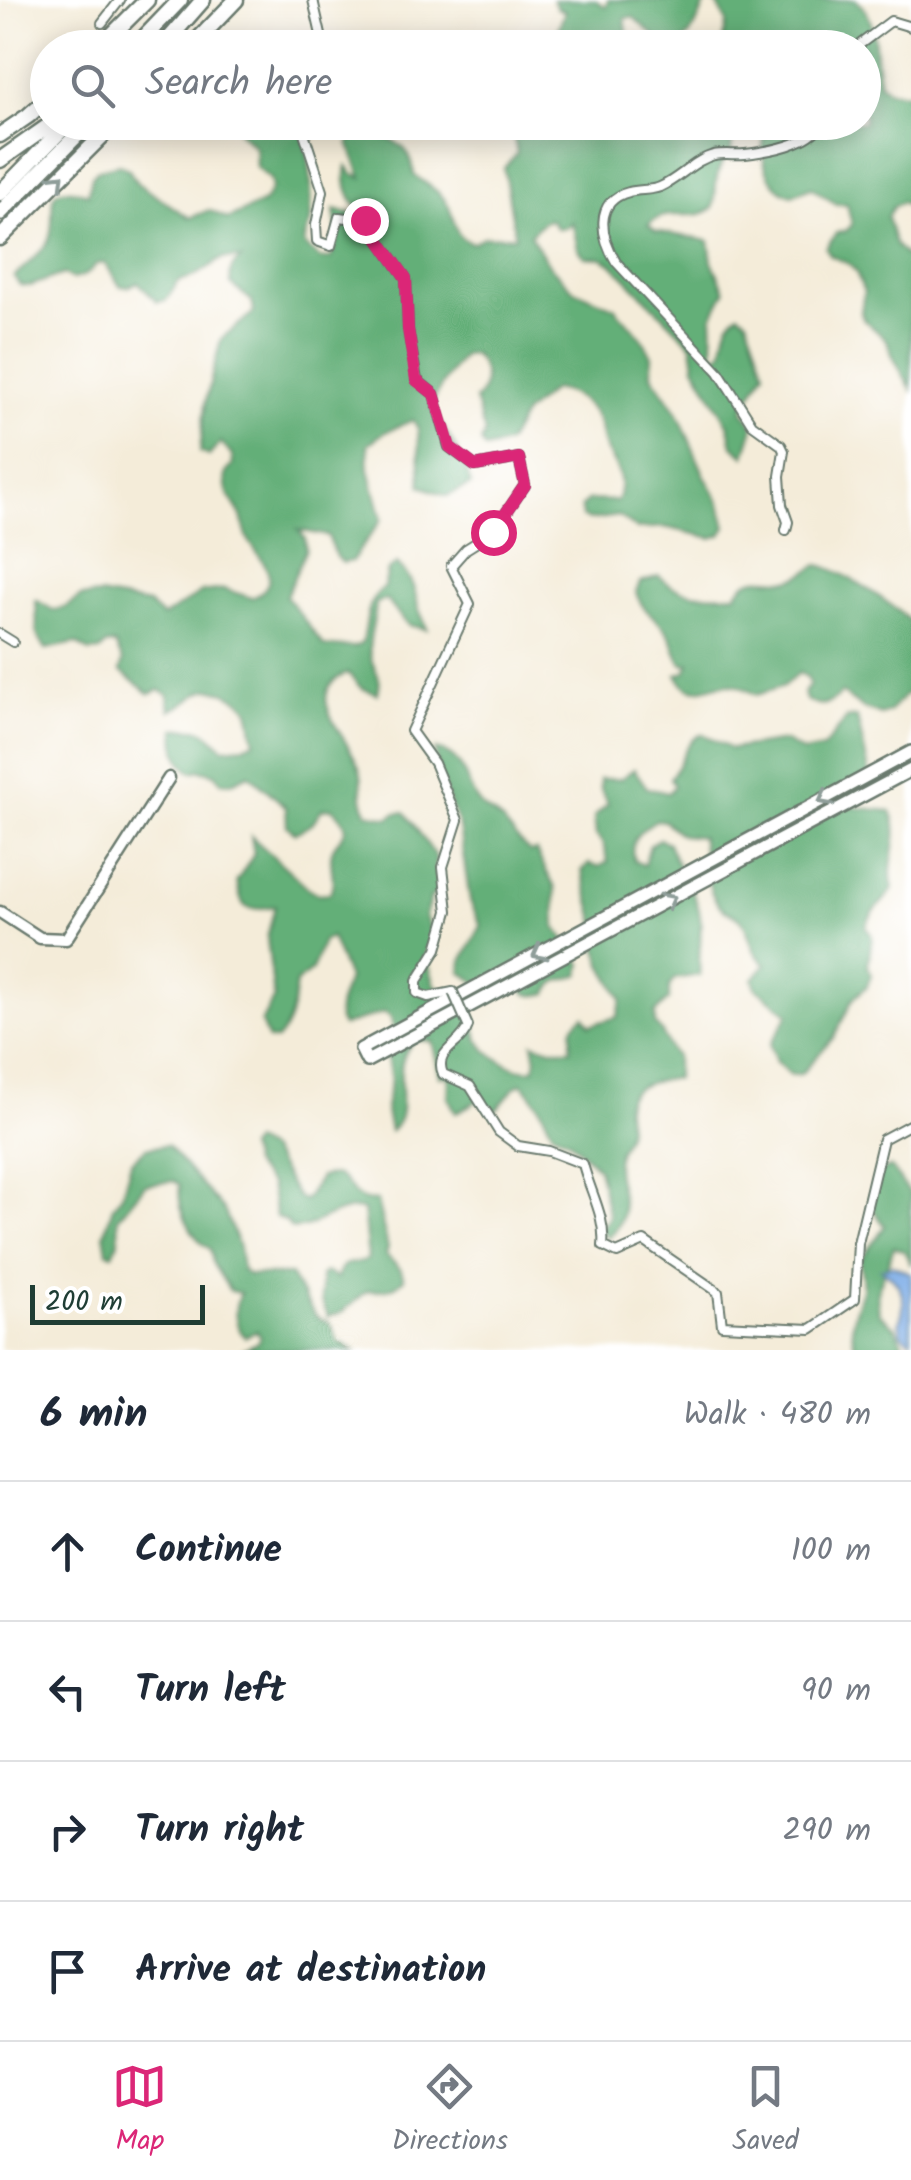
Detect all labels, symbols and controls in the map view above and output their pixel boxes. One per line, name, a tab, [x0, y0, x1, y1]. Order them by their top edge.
search box	[30, 30, 881, 140]
text: Search here	[145, 55, 332, 115]
icon: search	[65, 58, 120, 113]
one-way arrow	[46, 174, 64, 192]
route end	[343, 198, 389, 244]
route start	[471, 510, 517, 556]
one-way arrow	[818, 786, 836, 806]
one-way arrow	[658, 892, 676, 912]
one-way arrow	[532, 940, 550, 960]
scale bar	[30, 1280, 205, 1324]
text: 200 m	[45, 1280, 123, 1325]
text: 6 min	[40, 1382, 148, 1449]
text: Walk · 480 m	[684, 1390, 871, 1441]
text: Continue	[135, 1521, 282, 1581]
icon: ahead	[40, 1524, 95, 1579]
text: 100 m	[791, 1526, 871, 1577]
text: Turn left	[135, 1661, 286, 1721]
icon: left	[40, 1664, 95, 1719]
text: 90 m	[801, 1666, 871, 1717]
text: Turn right	[135, 1801, 304, 1861]
icon: right	[40, 1804, 95, 1859]
text: 290 m	[782, 1806, 871, 1857]
text: Arrive at destination	[135, 1941, 486, 2001]
icon: arrive	[40, 1944, 95, 1999]
tab: Map	[112, 2059, 167, 2164]
tab: Directions	[392, 2059, 508, 2164]
tab: Saved	[732, 2059, 799, 2164]

